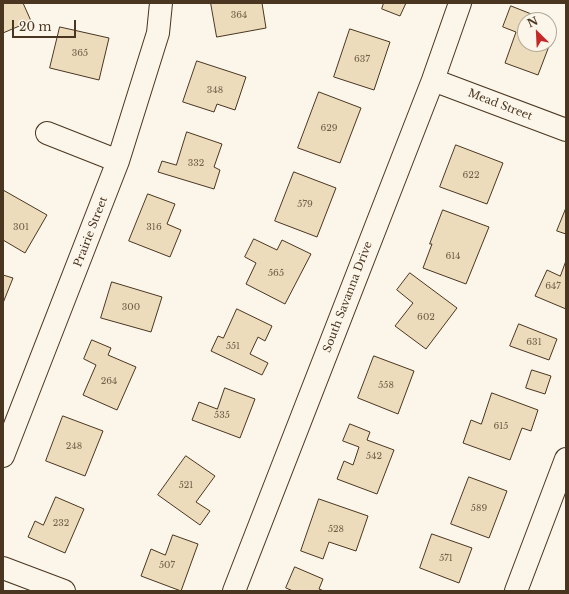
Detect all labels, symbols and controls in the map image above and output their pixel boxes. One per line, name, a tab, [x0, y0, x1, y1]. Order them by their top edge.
house number: 364	[231, 10, 247, 20]
scale bar	[14, 12, 78, 38]
north arrow	[517, 12, 557, 52]
text: N	[525, 13, 540, 30]
text: 20 m	[19, 19, 51, 34]
house number: 365	[72, 48, 88, 58]
house number: 637	[354, 54, 370, 64]
house number: 348	[207, 85, 223, 95]
street label: Mead Street	[466, 87, 534, 123]
house number: 629	[320, 123, 338, 133]
house number: 332	[188, 158, 204, 168]
house number: 622	[463, 170, 479, 180]
street label: Prairie Street	[72, 195, 110, 269]
house number: 579	[297, 199, 313, 209]
house number: 301	[13, 222, 29, 232]
house number: 316	[146, 222, 162, 232]
street label: South Savanna Drive	[321, 240, 375, 354]
house number: 614	[445, 251, 461, 261]
house number: 565	[268, 268, 284, 278]
house number: 647	[545, 281, 561, 291]
house number: 300	[122, 302, 140, 312]
house number: 602	[417, 312, 435, 322]
house number: 631	[526, 337, 542, 347]
house number: 551	[226, 341, 240, 351]
house number: 264	[101, 376, 117, 386]
house number: 558	[378, 380, 394, 390]
house number: 535	[214, 410, 230, 420]
house number: 615	[494, 421, 508, 431]
house number: 248	[66, 441, 82, 451]
house number: 542	[366, 451, 382, 461]
house number: 521	[179, 480, 193, 490]
house number: 589	[471, 503, 487, 513]
house number: 232	[53, 518, 69, 528]
house number: 528	[328, 524, 344, 534]
house number: 571	[439, 553, 453, 563]
house number: 507	[159, 560, 175, 570]

